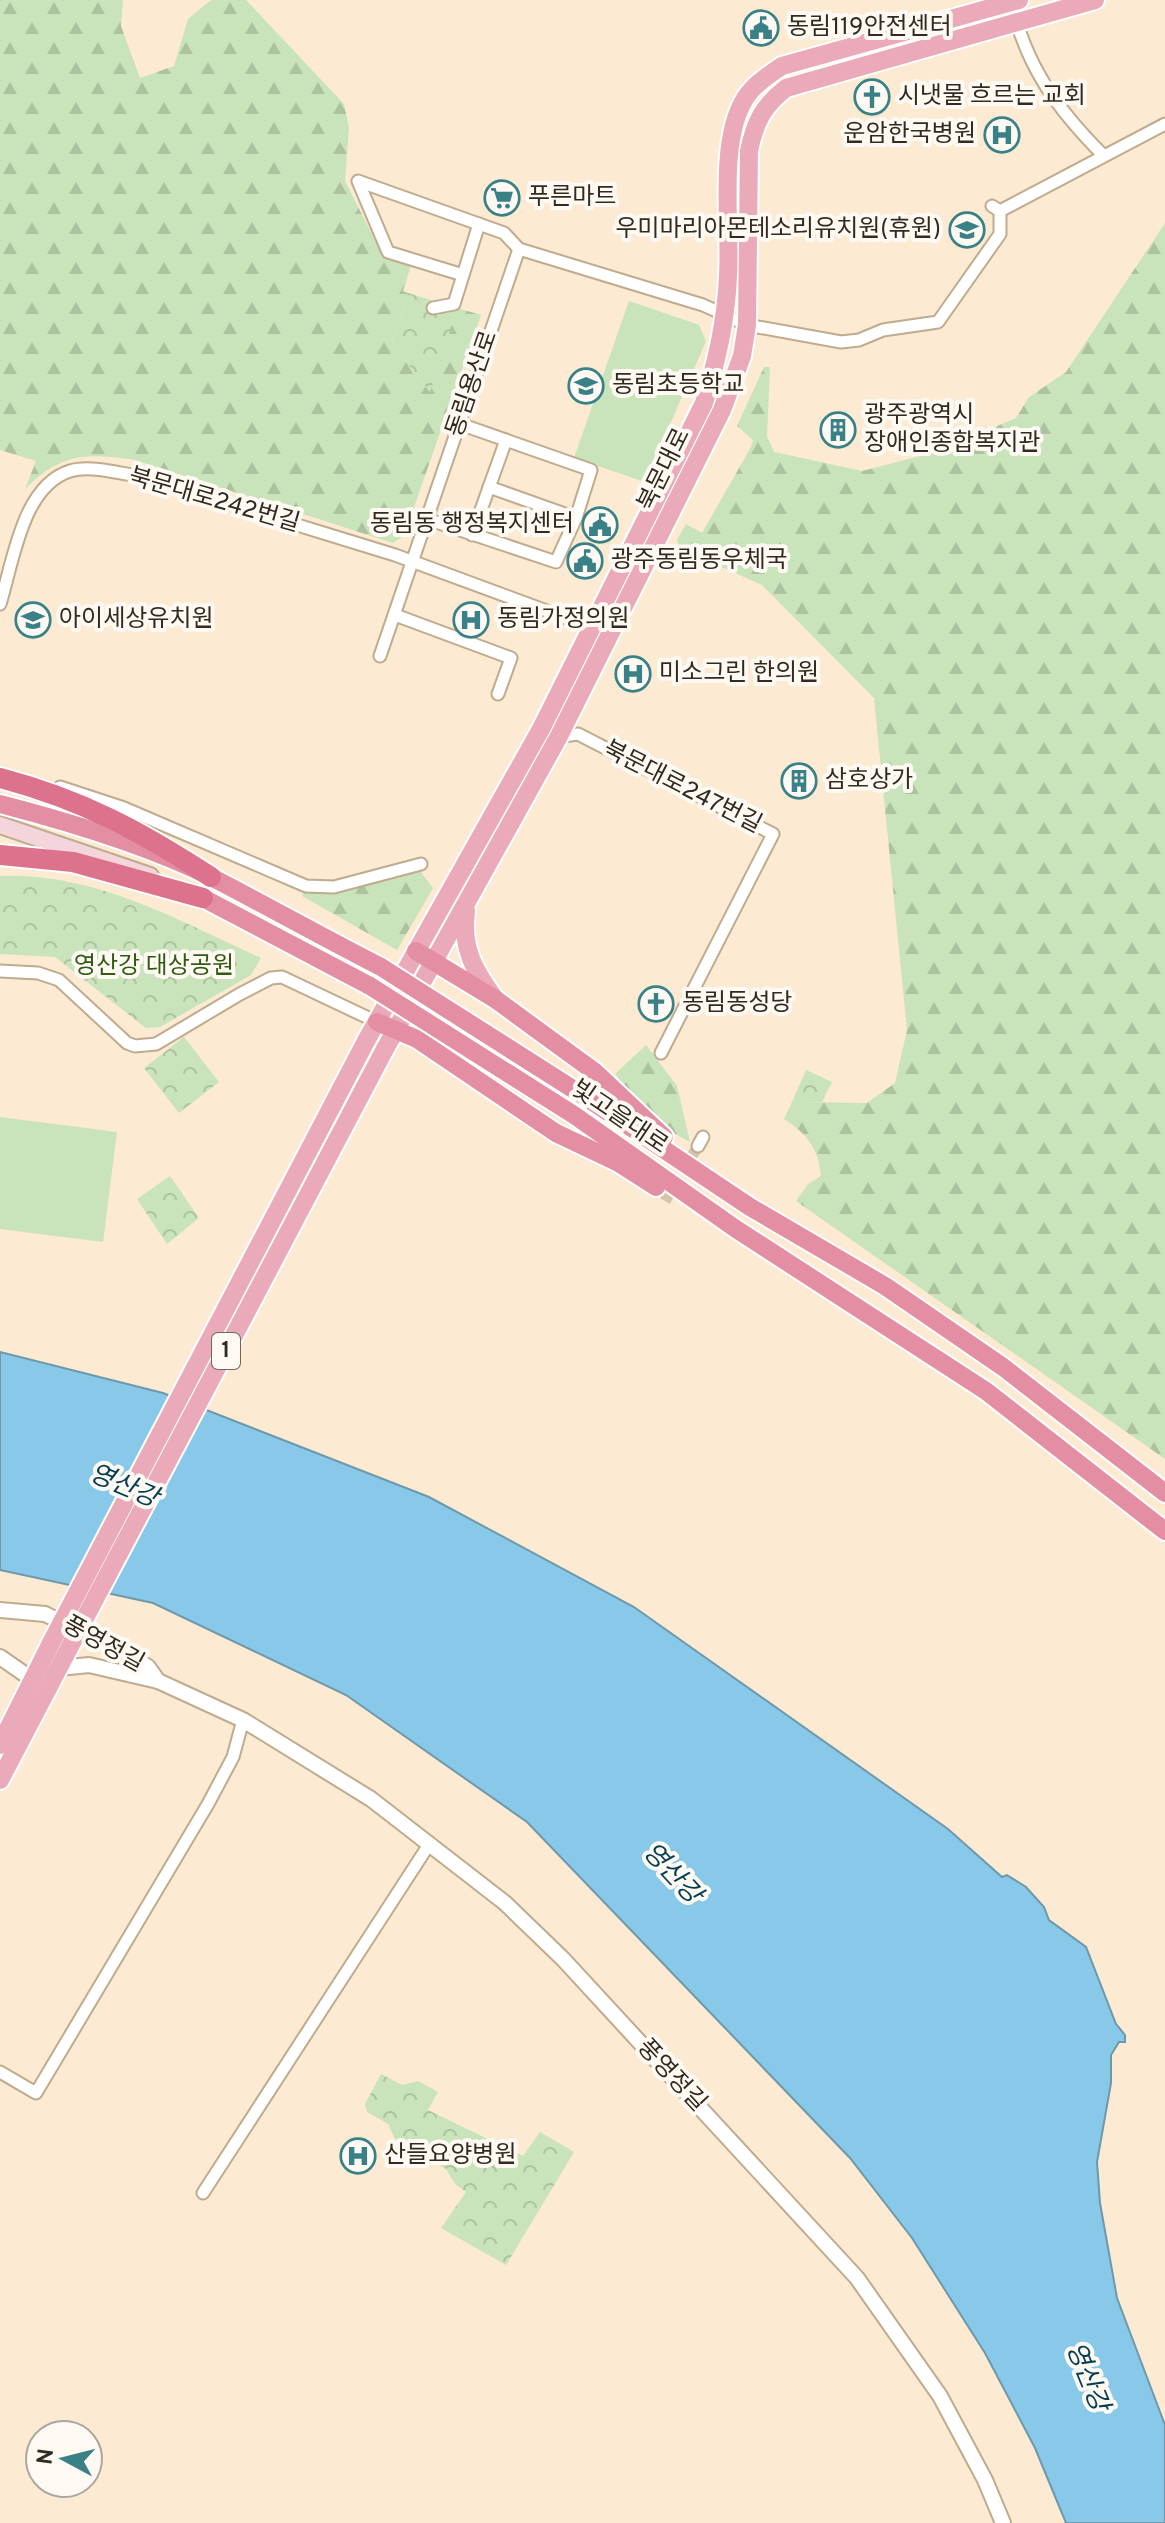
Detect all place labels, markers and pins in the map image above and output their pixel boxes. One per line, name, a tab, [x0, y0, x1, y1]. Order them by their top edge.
public building icon: 동림119안전센터	[742, 9, 780, 47]
place label: 동림119안전센터	[787, 13, 952, 43]
church icon: 시냇물 흐르는 교회	[853, 78, 891, 116]
place label: 시냇물 흐르는 교회	[898, 82, 1086, 112]
hospital icon: 운암한국병원	[983, 116, 1021, 154]
place label: 운암한국병원	[844, 120, 976, 150]
supermarket icon: 푸른마트	[483, 179, 521, 217]
place label: 푸른마트	[528, 183, 616, 213]
school or university icon: 우미마리아몬테소리유치원(휴원)	[948, 211, 986, 249]
place label: 우미마리아몬테소리유치원(휴원)	[615, 215, 941, 245]
school or university icon: 동림초등학교	[567, 367, 605, 405]
place label: 동림초등학교	[612, 371, 744, 401]
place label: 광주광역시 장애인종합복지관	[864, 401, 1041, 459]
building icon: 광주광역시 장애인종합복지관	[819, 411, 857, 449]
public building icon: 동림동 행정복지센터	[581, 506, 619, 544]
place label: 동림동 행정복지센터	[370, 510, 574, 540]
public building icon: 광주동림동우체국	[566, 542, 604, 580]
place label: 광주동림동우체국	[611, 546, 788, 576]
school or university icon: 아이세상유치원	[14, 601, 52, 639]
hospital icon: 동림가정의원	[452, 601, 490, 639]
place label: 아이세상유치원	[59, 605, 214, 635]
place label: 동림가정의원	[497, 605, 629, 635]
hospital icon: 미소그린 한의원	[614, 655, 652, 693]
place label: 미소그린 한의원	[659, 659, 819, 689]
building icon: 삼호상가	[780, 762, 818, 800]
place label: 삼호상가	[825, 766, 913, 796]
church icon: 동림동성당	[637, 985, 675, 1023]
place label: 동림동성당	[682, 989, 792, 1019]
hospital icon: 산들요양병원	[339, 2137, 377, 2175]
place label: 산들요양병원	[384, 2141, 516, 2171]

